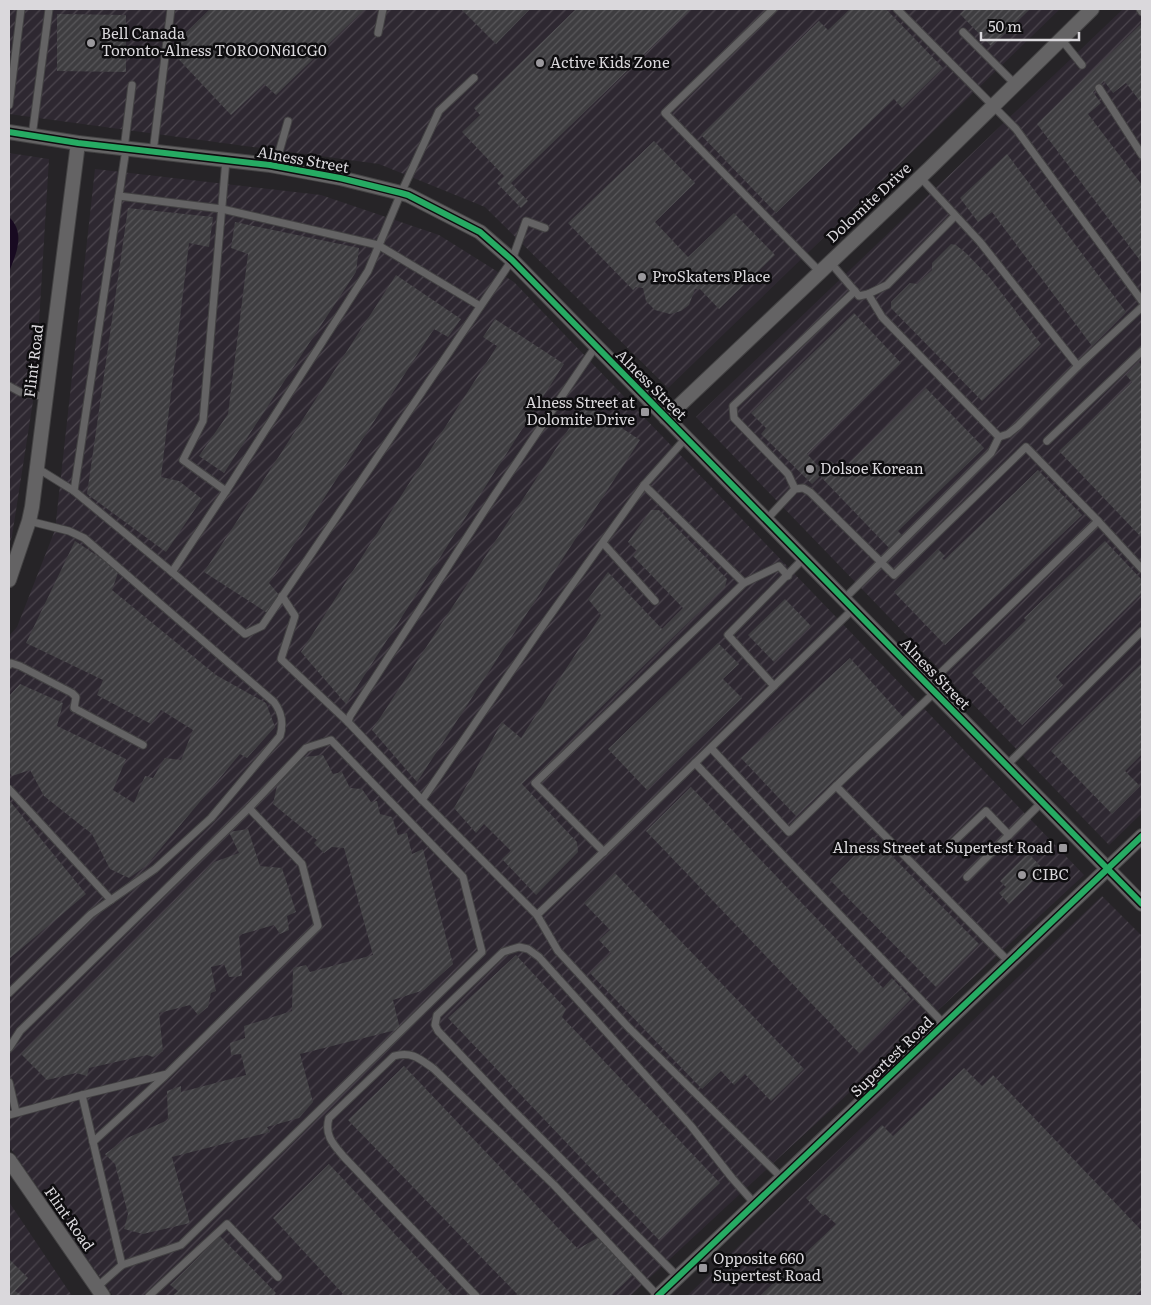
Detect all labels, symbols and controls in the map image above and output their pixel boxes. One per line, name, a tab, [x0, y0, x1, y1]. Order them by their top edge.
scale bar	[981, 10, 1078, 42]
text: 50 m	[988, 14, 1022, 37]
place label: Bell Canada Toronto-Alness TOROON61CG0	[101, 21, 327, 61]
marker: Bell Canada Toronto-Alness TOROON61CG0	[85, 37, 97, 49]
place label: Active Kids Zone	[550, 50, 670, 73]
marker: Active Kids Zone	[534, 57, 546, 69]
street label: Alness Street	[256, 139, 351, 178]
street label: Dolomite Drive	[820, 156, 916, 247]
place label: ProSkaters Place	[652, 264, 770, 287]
marker: ProSkaters Place	[636, 271, 648, 283]
street label: Flint Road	[17, 323, 48, 399]
street label: Alness Street	[611, 343, 693, 425]
place label: Alness Street at Dolomite Drive	[525, 390, 635, 430]
marker: Alness Street at Dolomite Drive	[639, 406, 651, 418]
place label: Dolsoe Korean	[820, 456, 924, 479]
marker: Dolsoe Korean	[804, 463, 816, 475]
street label: Alness Street	[896, 632, 977, 714]
place label: Alness Street at Supertest Road	[833, 835, 1053, 858]
marker: Alness Street at Supertest Road	[1057, 842, 1069, 854]
place label: CIBC	[1032, 862, 1069, 885]
marker: CIBC	[1016, 869, 1028, 881]
street label: Supertest Road	[844, 1010, 938, 1102]
street label: Flint Road	[40, 1181, 101, 1255]
place label: Opposite 660 Supertest Road	[713, 1246, 821, 1286]
marker: Opposite 660 Supertest Road	[697, 1262, 709, 1274]

